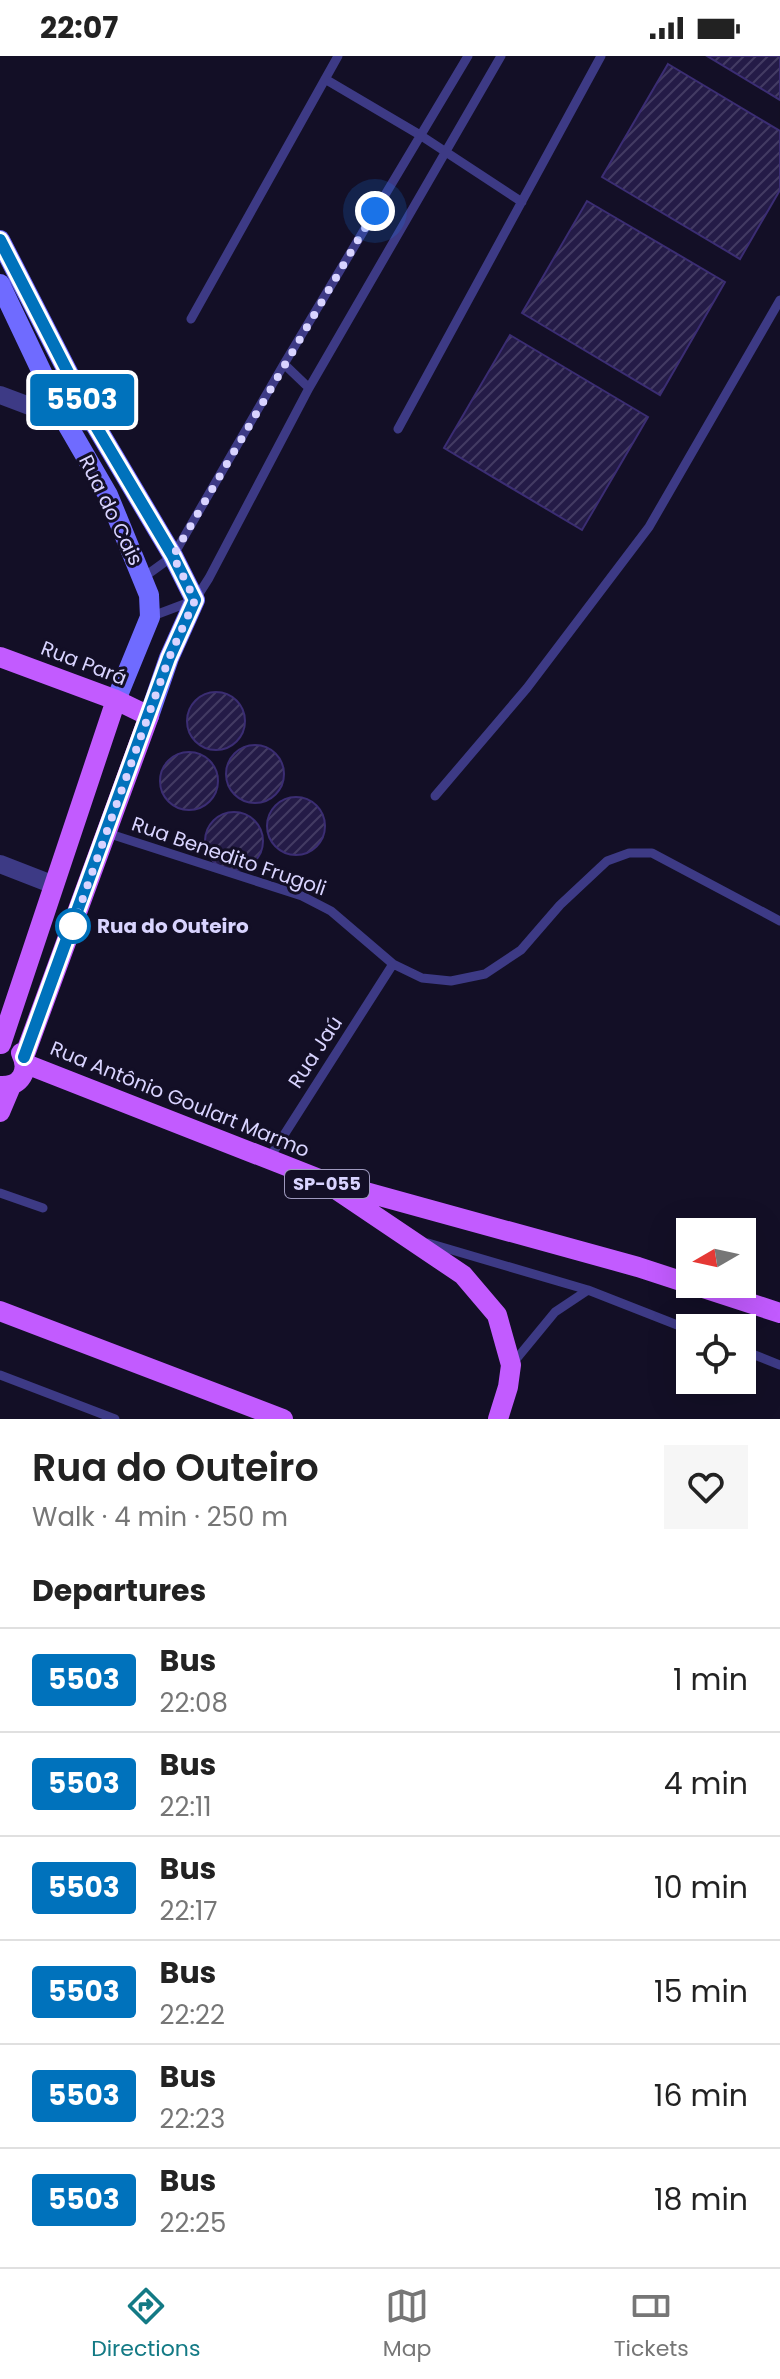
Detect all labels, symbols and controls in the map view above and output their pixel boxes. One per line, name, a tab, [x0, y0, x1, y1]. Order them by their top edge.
text: 22:07	[40, 6, 118, 49]
your location	[355, 191, 395, 231]
line badge: 5503	[26, 374, 138, 426]
text: 5503	[46, 380, 118, 419]
street label: Rua do Cais	[72, 450, 150, 570]
street label: Rua Pará	[37, 634, 131, 692]
street label: Rua Benedito Frugoli	[128, 810, 330, 902]
marker: Rua do Outeiro	[56, 909, 90, 943]
place label: Rua do Outeiro	[97, 912, 249, 940]
street label: Rua Jaú	[281, 1011, 349, 1093]
street label: Rua Antônio Goulart Marmo	[46, 1034, 314, 1164]
road number: SP-055	[285, 1170, 369, 1198]
north arrow	[676, 1218, 756, 1298]
map controls	[676, 1218, 756, 1394]
button: locate	[676, 1314, 756, 1394]
text: Rua do Outeiro	[32, 1441, 319, 1494]
button: heart	[664, 1445, 748, 1529]
text: Walk · 4 min · 250 m	[32, 1499, 288, 1535]
text: Departures	[32, 1569, 206, 1612]
text: Bus	[160, 1639, 216, 1682]
text: 1 min	[673, 1658, 748, 1701]
text: 5503	[48, 1660, 120, 1699]
text: 22:08	[160, 1685, 228, 1721]
text: Bus	[160, 1743, 216, 1786]
text: 4 min	[664, 1762, 748, 1805]
text: 5503	[48, 1764, 120, 1803]
text: 22:11	[160, 1789, 212, 1825]
text: Bus	[160, 1847, 216, 1890]
text: 10 min	[654, 1866, 748, 1909]
text: 5503	[48, 1868, 120, 1907]
text: 22:17	[160, 1893, 218, 1929]
text: Bus	[160, 1951, 216, 1994]
text: 15 min	[654, 1970, 748, 2013]
text: 5503	[48, 1972, 120, 2011]
text: 22:22	[160, 1997, 225, 2033]
text: Bus	[160, 2055, 216, 2098]
text: 16 min	[654, 2074, 748, 2117]
text: 5503	[48, 2076, 120, 2115]
text: 22:23	[160, 2101, 225, 2137]
text: Bus	[160, 2159, 216, 2202]
text: 18 min	[654, 2178, 748, 2221]
text: 5503	[48, 2180, 120, 2219]
text: 22:25	[160, 2205, 226, 2241]
tab: Directions	[91, 2284, 200, 2365]
tab: Map	[383, 2284, 431, 2365]
tab: Tickets	[614, 2284, 689, 2365]

